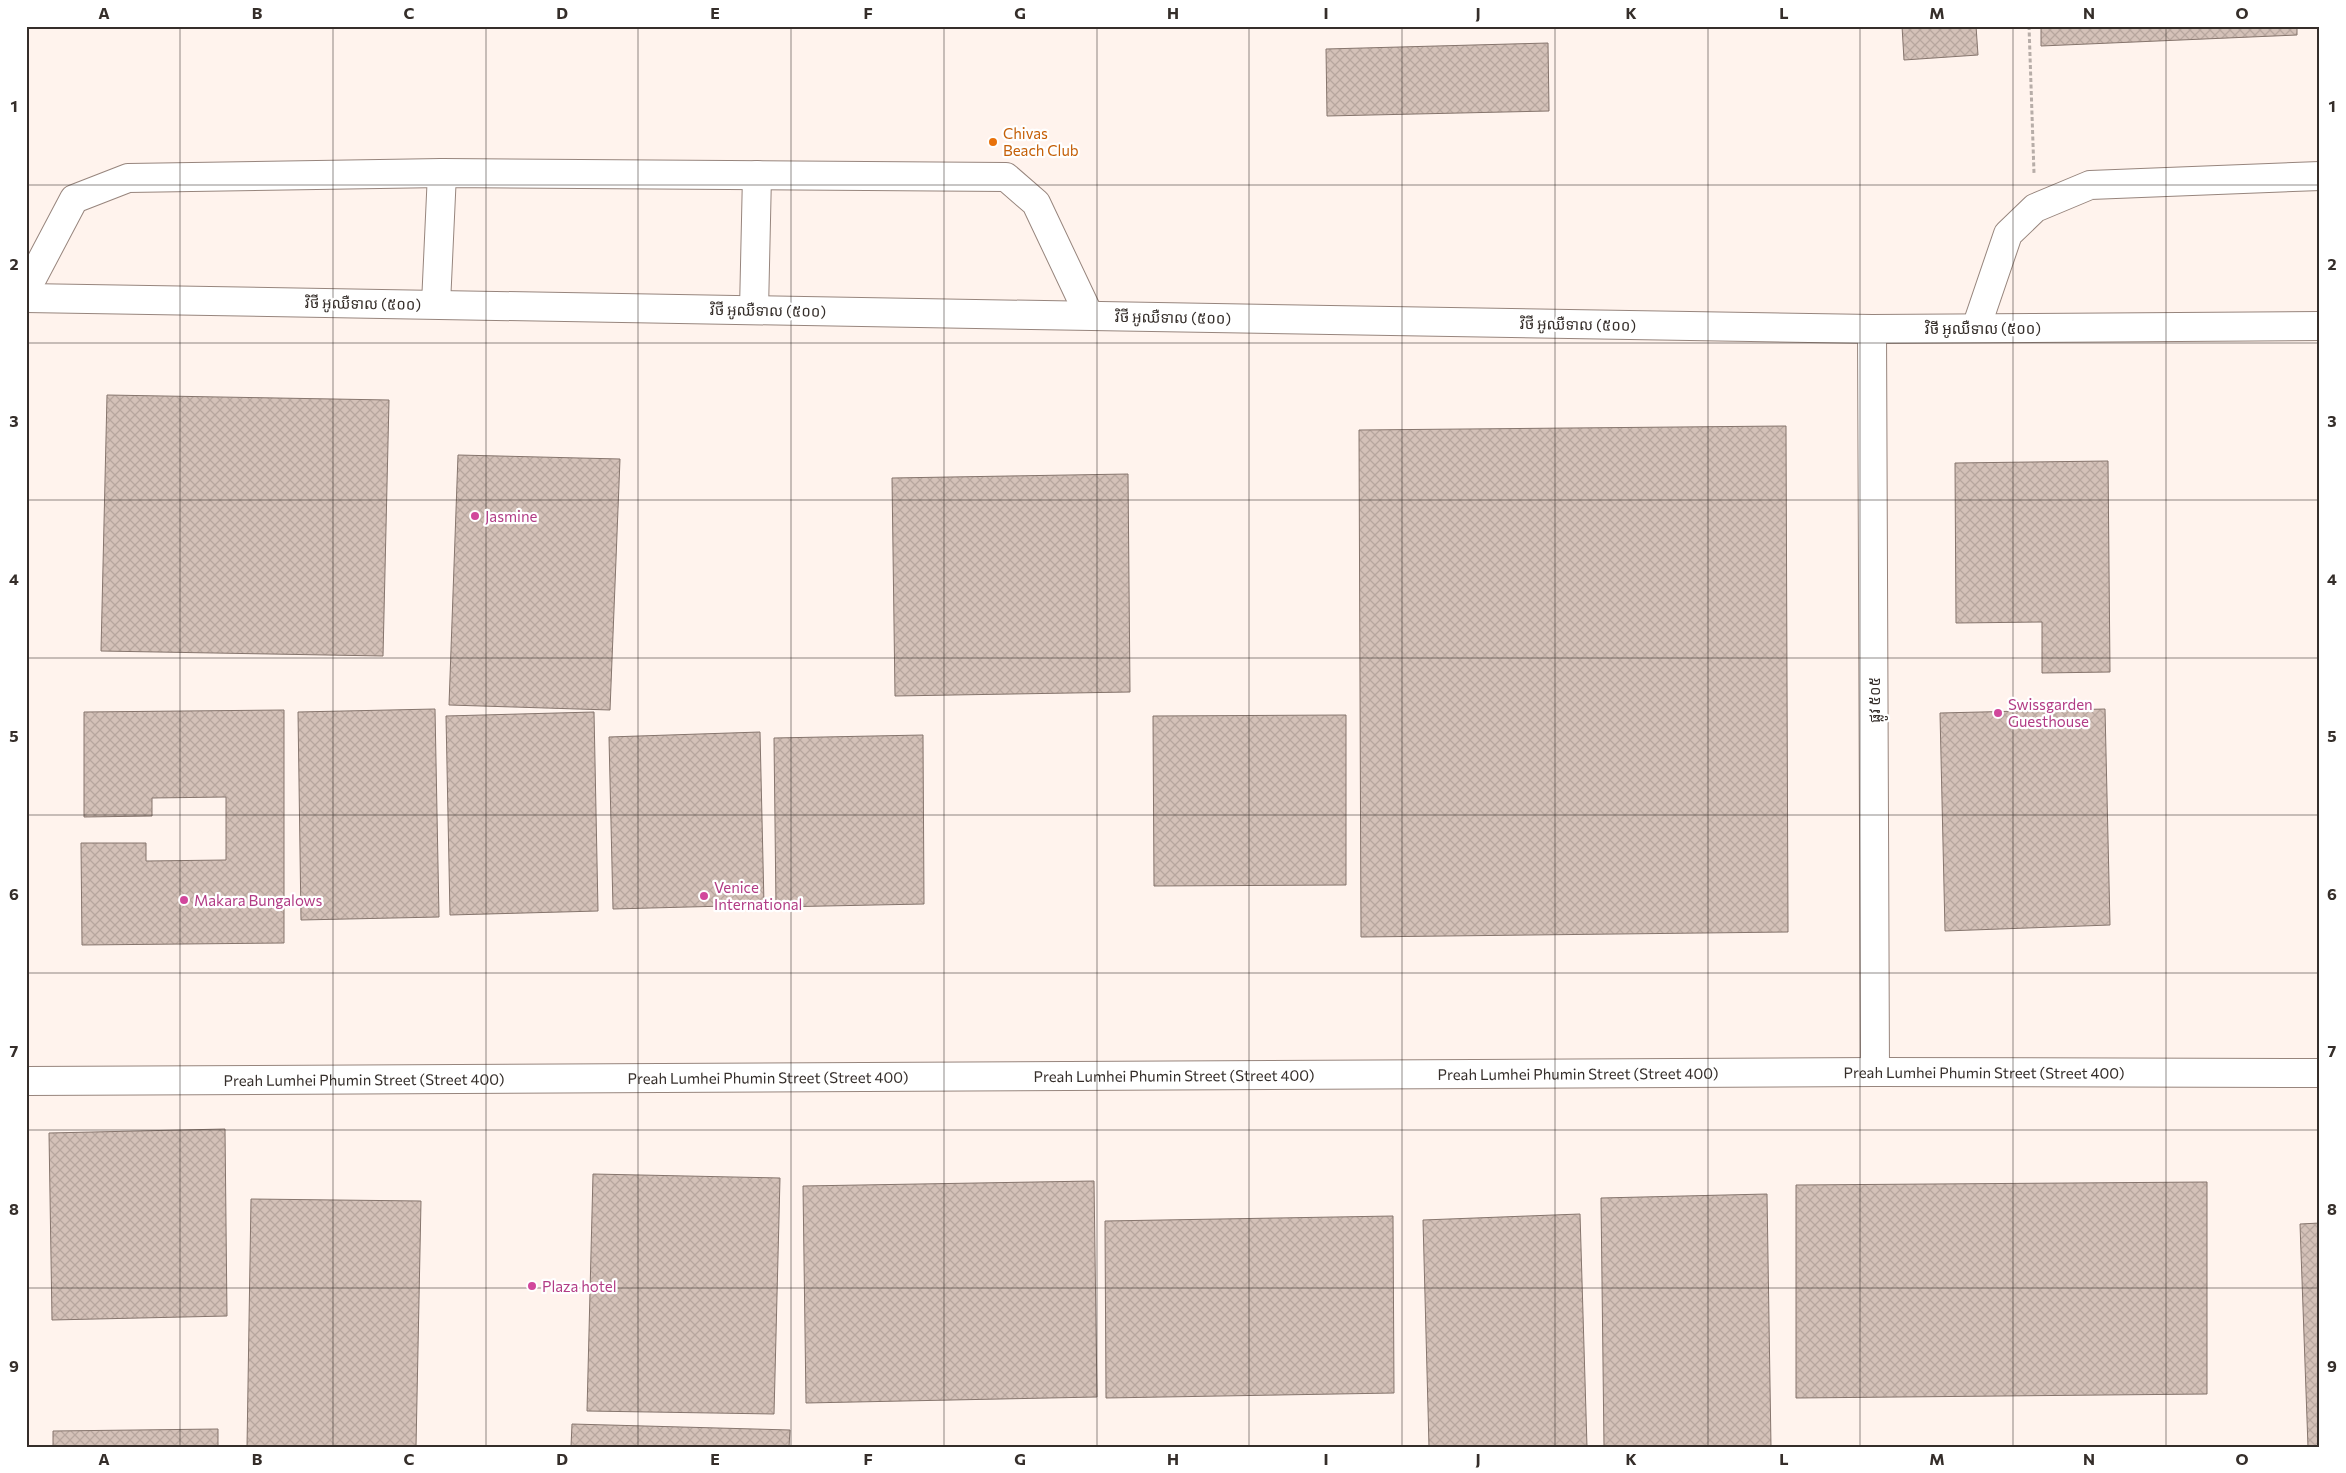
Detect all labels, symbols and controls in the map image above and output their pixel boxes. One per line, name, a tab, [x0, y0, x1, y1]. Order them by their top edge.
text: A	[98, 3, 110, 22]
text: B	[252, 3, 263, 22]
text: C	[404, 3, 415, 22]
text: D	[556, 3, 568, 22]
text: E	[710, 3, 720, 22]
text: F	[863, 3, 873, 22]
text: G	[1014, 3, 1026, 22]
text: H	[1167, 3, 1179, 22]
text: I	[1323, 3, 1329, 22]
text: J	[1475, 3, 1481, 22]
text: K	[1625, 3, 1637, 22]
text: L	[1779, 3, 1789, 22]
text: M	[1929, 3, 1945, 22]
text: N	[2083, 3, 2095, 22]
text: O	[2235, 3, 2249, 22]
text: 1	[10, 96, 18, 115]
text: 1	[2328, 96, 2336, 115]
place label: Chivas Beach Club	[1003, 124, 1079, 159]
marker: Chivas Beach Club	[987, 136, 999, 148]
text: 2	[9, 254, 19, 273]
text: 2	[2327, 254, 2337, 273]
street label: វិថី អូឈឺទាល (៥០០)	[305, 293, 421, 314]
street label: វិថី អូឈឺទាល (៥០០)	[710, 300, 826, 321]
street label: វិថី អូឈឺទាល (៥០០)	[1115, 307, 1231, 328]
street label: វិថី អូឈឺទាល (៥០០)	[1520, 314, 1636, 335]
street label: វិថី អូឈឺទាល (៥០០)	[1925, 319, 2041, 338]
text: 3	[9, 411, 19, 430]
text: 3	[2327, 411, 2337, 430]
place label: Jasmine	[485, 507, 538, 525]
marker: Jasmine	[469, 510, 481, 522]
text: 4	[9, 569, 19, 588]
text: 4	[2327, 569, 2337, 588]
street label: ផ្លូវ ៥០៥	[1865, 677, 1888, 723]
place label: Swissgarden Guesthouse	[2008, 695, 2093, 730]
marker: Swissgarden Guesthouse	[1992, 707, 2004, 719]
text: 5	[9, 726, 19, 745]
text: 5	[2327, 726, 2337, 745]
place label: Venice International	[714, 878, 802, 913]
text: 6	[9, 884, 19, 903]
text: 6	[2327, 884, 2337, 903]
marker: Venice International	[698, 890, 710, 902]
place label: Makara Bungalows	[194, 891, 323, 909]
marker: Makara Bungalows	[178, 894, 190, 906]
text: 7	[10, 1041, 19, 1060]
text: 7	[2328, 1041, 2337, 1060]
street label: Preah Lumhei Phumin Street (Street 400)	[1843, 1063, 2124, 1082]
street label: Preah Lumhei Phumin Street (Street 400)	[1437, 1064, 1719, 1083]
street label: Preah Lumhei Phumin Street (Street 400)	[1033, 1066, 1315, 1085]
street label: Preah Lumhei Phumin Street (Street 400)	[627, 1068, 909, 1087]
street label: Preah Lumhei Phumin Street (Street 400)	[223, 1070, 505, 1089]
text: 8	[9, 1199, 19, 1218]
text: 8	[2327, 1199, 2337, 1218]
place label: Plaza hotel	[542, 1277, 616, 1295]
marker: Plaza hotel	[526, 1280, 538, 1292]
text: 9	[9, 1356, 19, 1375]
text: 9	[2327, 1356, 2337, 1375]
text: A	[98, 1449, 110, 1468]
text: B	[252, 1449, 263, 1468]
text: C	[404, 1449, 415, 1468]
text: D	[556, 1449, 568, 1468]
text: E	[710, 1449, 720, 1468]
text: F	[863, 1449, 873, 1468]
text: G	[1014, 1449, 1026, 1468]
text: H	[1167, 1449, 1179, 1468]
text: I	[1323, 1449, 1329, 1468]
text: J	[1475, 1449, 1481, 1468]
text: K	[1625, 1449, 1637, 1468]
text: L	[1779, 1449, 1789, 1468]
text: M	[1929, 1449, 1945, 1468]
text: N	[2083, 1449, 2095, 1468]
text: O	[2235, 1449, 2249, 1468]

